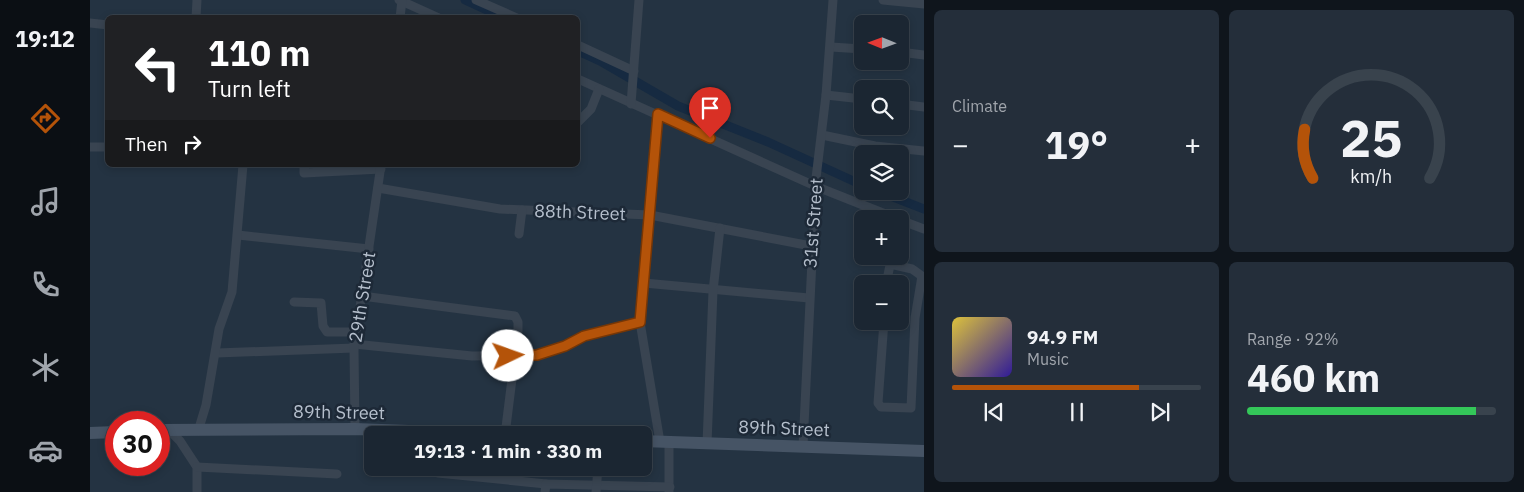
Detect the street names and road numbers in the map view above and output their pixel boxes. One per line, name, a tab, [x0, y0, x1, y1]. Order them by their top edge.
street label: 31st Street	[798, 177, 828, 269]
street label: 88th Street	[534, 199, 626, 225]
street label: 29th Street	[343, 250, 381, 344]
street label: 89th Street	[293, 400, 385, 424]
street label: 89th Street	[738, 415, 830, 441]

